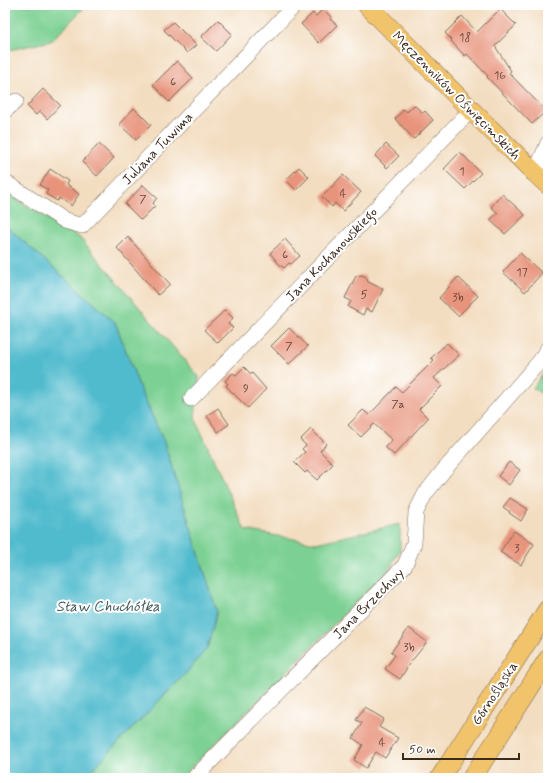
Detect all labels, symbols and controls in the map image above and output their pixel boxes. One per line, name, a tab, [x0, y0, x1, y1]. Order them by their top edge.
street label: Męczenników Oświęcimskich	[388, 27, 525, 164]
house number: 18	[459, 30, 471, 46]
house number: 16	[494, 68, 506, 84]
house number: 6	[170, 74, 176, 90]
street label: Juliana Tuwima	[118, 108, 197, 189]
house number: 1	[459, 164, 465, 180]
house number: 4	[340, 186, 347, 202]
house number: 7	[139, 192, 147, 208]
street label: Jana Kochanowskiego	[282, 203, 383, 307]
house number: 6	[282, 247, 288, 263]
house number: 17	[516, 265, 528, 281]
house number: 5	[360, 287, 368, 303]
house number: 3b	[452, 290, 464, 306]
house number: 7	[285, 339, 293, 355]
house number: 9	[243, 381, 249, 397]
house number: 7a	[391, 397, 405, 413]
house number: 3	[514, 541, 520, 557]
street label: Jana Brzechwy	[329, 564, 408, 643]
water label: Staw Chuchółka	[56, 597, 160, 617]
house number: 3b	[403, 640, 415, 656]
street label: Górnośląska	[468, 658, 522, 729]
house number: 4	[379, 735, 386, 751]
scale bar	[403, 735, 519, 761]
text: 50 m	[409, 742, 436, 758]

